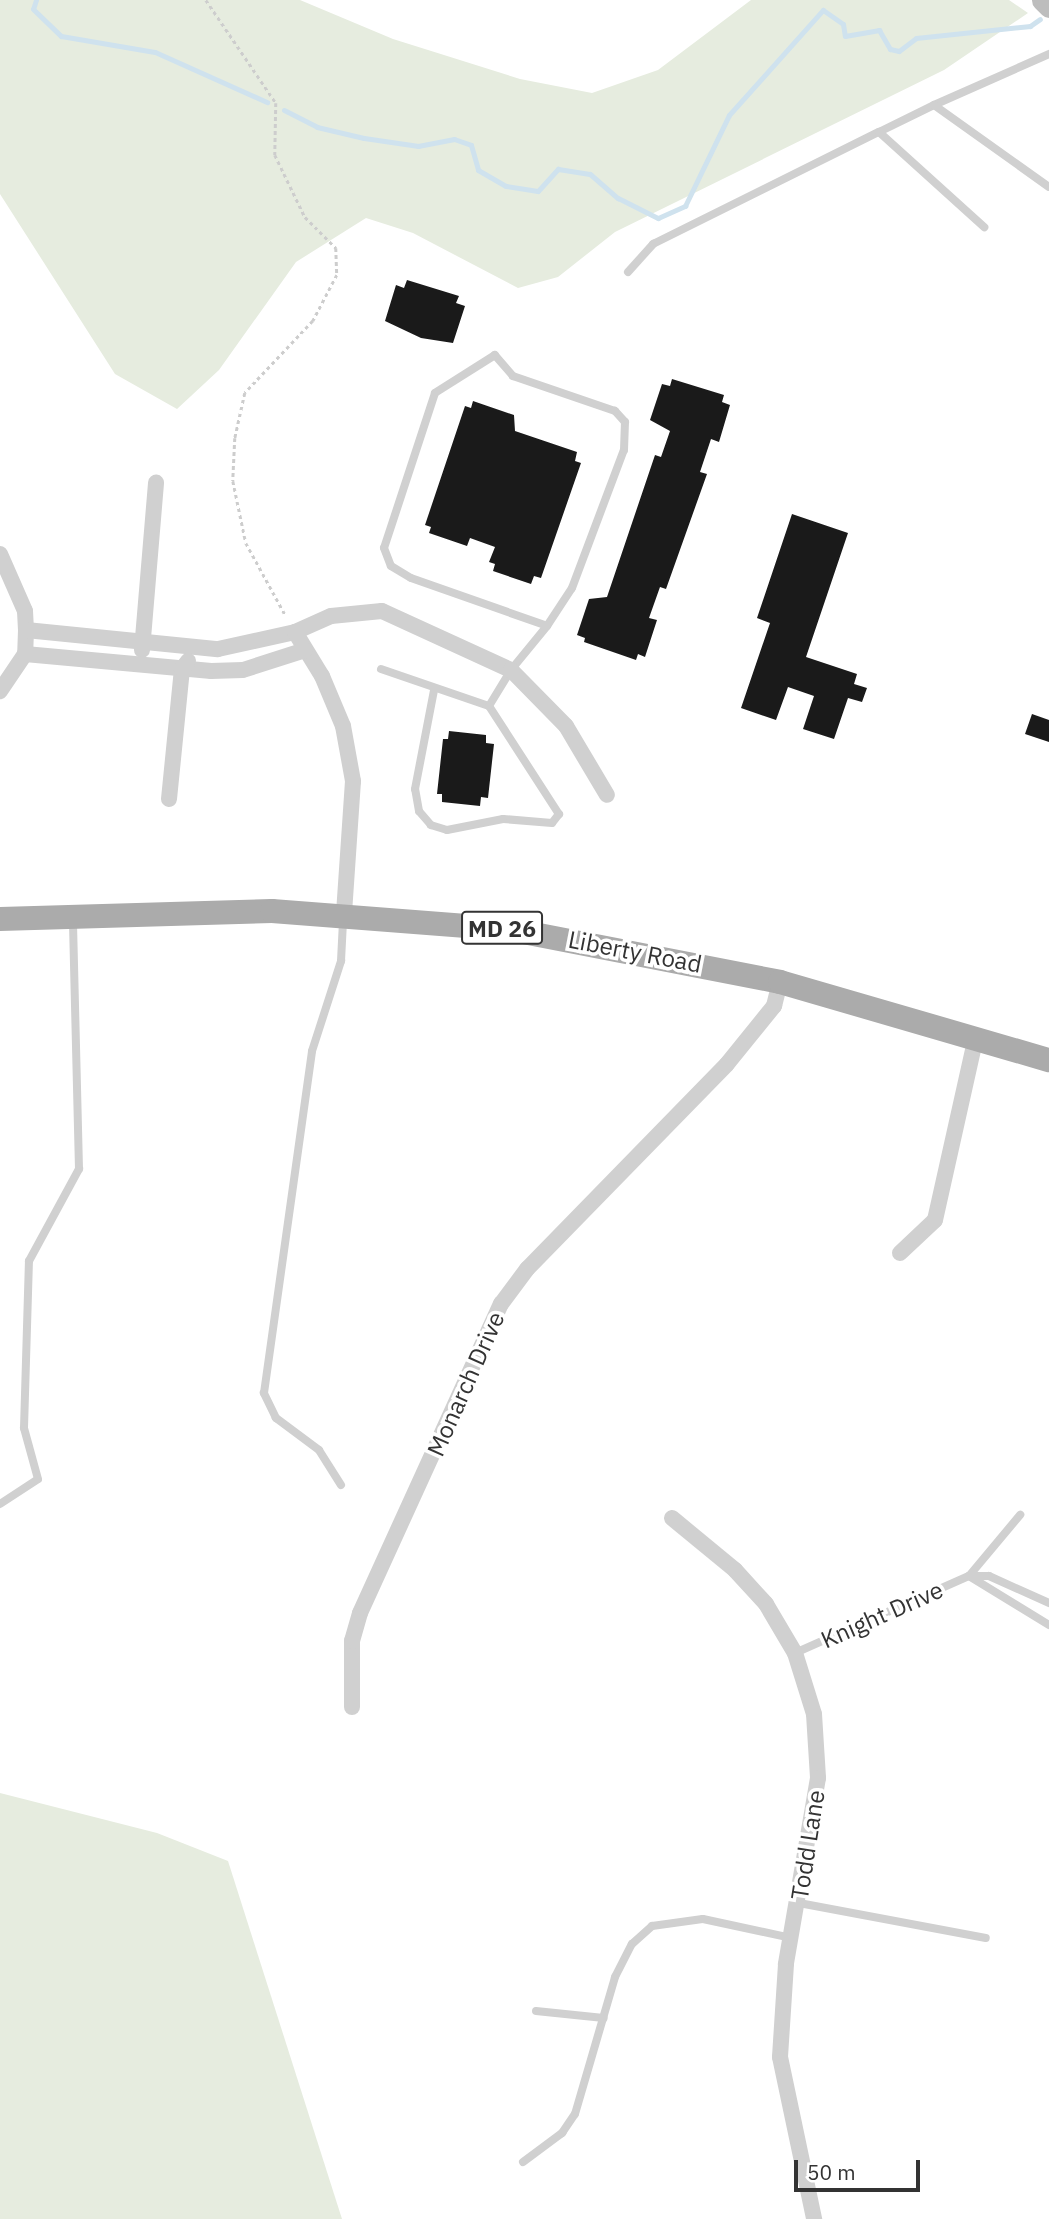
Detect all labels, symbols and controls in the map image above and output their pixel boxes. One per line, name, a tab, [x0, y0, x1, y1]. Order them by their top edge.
road number: MD 26	[460, 909, 544, 948]
street label: Liberty Road	[566, 925, 704, 979]
street label: Monarch Drive	[421, 1307, 511, 1461]
street label: Knight Drive	[816, 1575, 948, 1655]
street label: Todd Lane	[785, 1788, 831, 1902]
scale bar	[797, 2146, 923, 2190]
text: 50 m	[807, 2158, 856, 2186]

